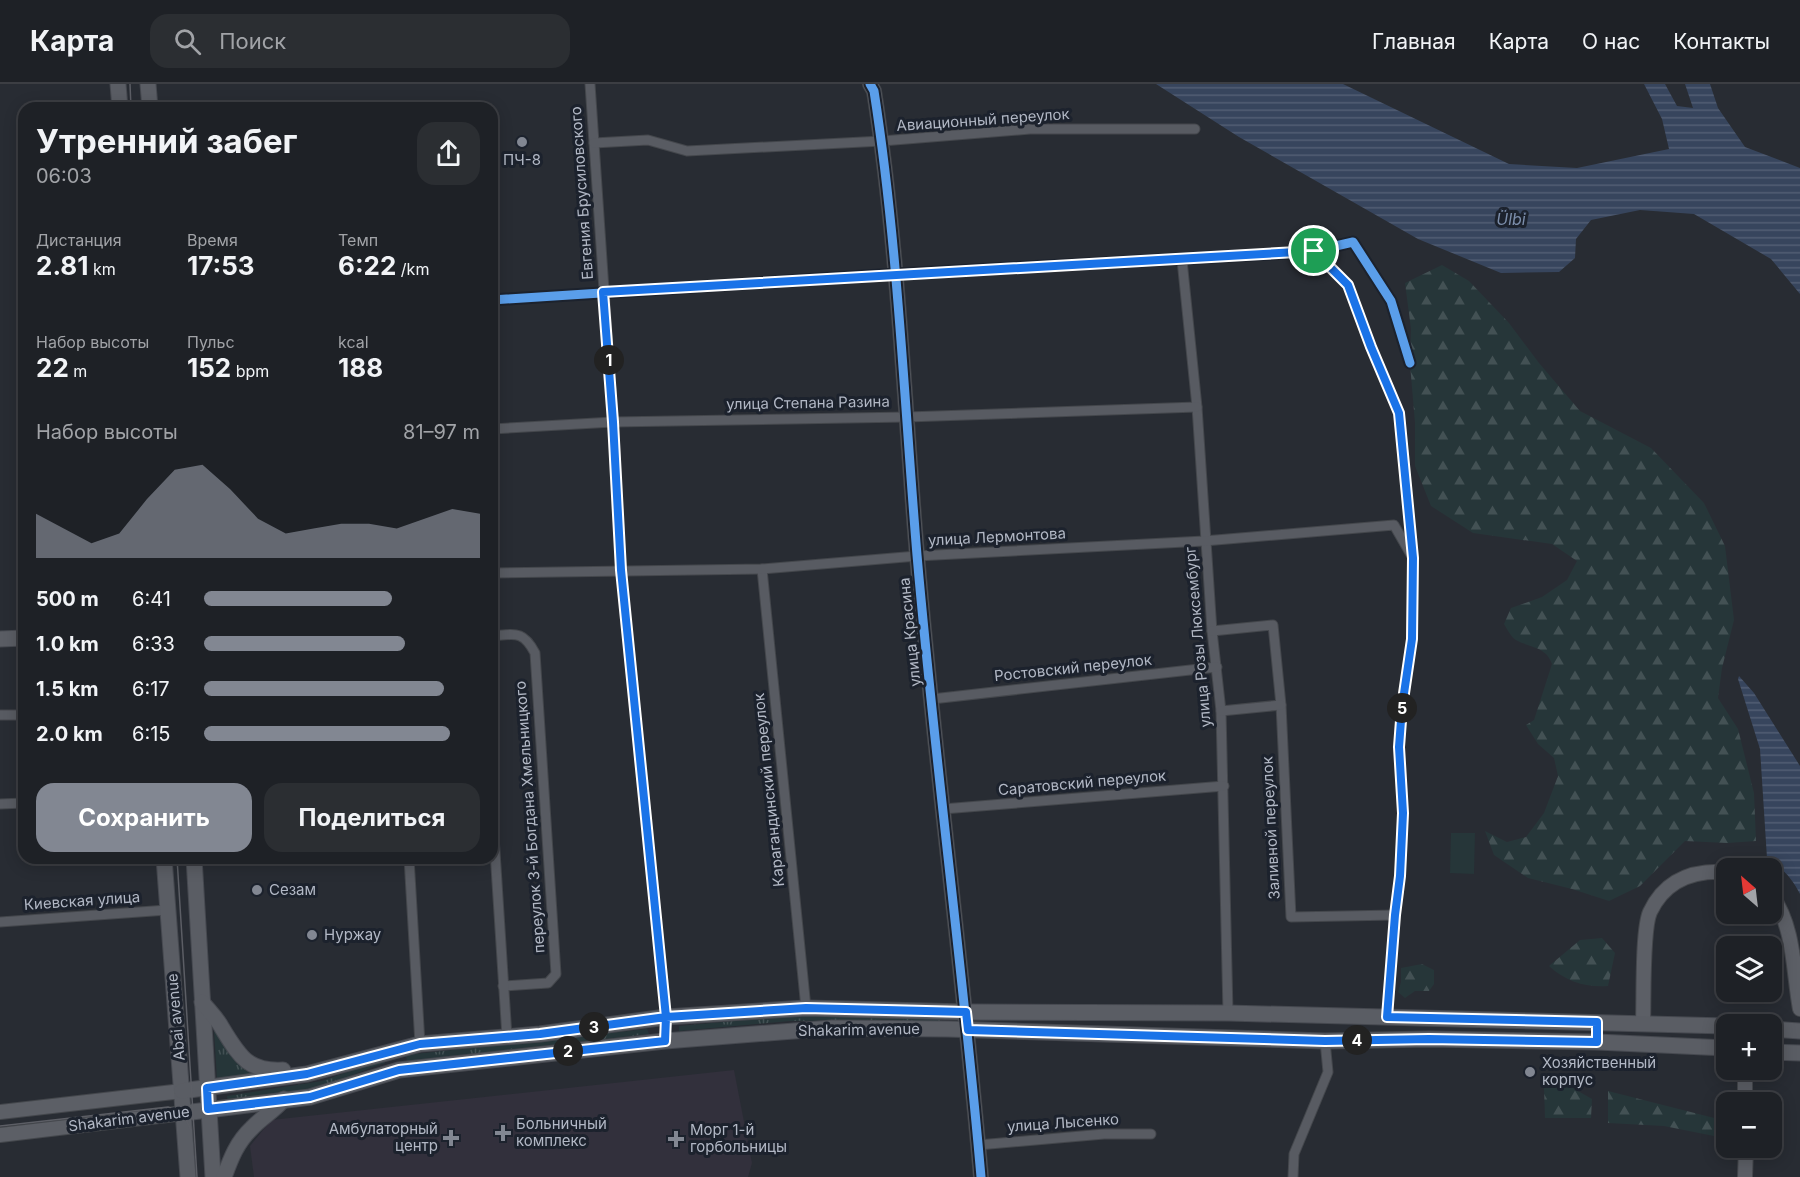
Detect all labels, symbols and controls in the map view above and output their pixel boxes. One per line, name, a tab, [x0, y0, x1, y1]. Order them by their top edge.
search box	[150, 14, 570, 68]
text: Карта	[30, 24, 114, 58]
icon: search	[171, 25, 204, 58]
text: Поиск	[219, 28, 286, 54]
text: Главная	[1372, 29, 1456, 54]
text: Карта	[1489, 29, 1549, 54]
text: О нас	[1582, 29, 1640, 54]
text: Контакты	[1673, 29, 1770, 54]
street label: Авиационный переулок	[896, 104, 1070, 135]
street label: Евгения Брусиловского	[566, 106, 597, 280]
text: Утренний забег	[36, 121, 297, 161]
button: share	[417, 122, 480, 185]
marker: ПЧ-8	[515, 135, 529, 149]
place label: ПЧ-8	[503, 150, 541, 169]
text: 06:03	[36, 164, 92, 188]
water label: Ülbi	[1496, 209, 1527, 229]
pin	[1288, 225, 1339, 276]
text: Дистанция	[36, 230, 122, 250]
text: Время	[187, 230, 238, 250]
text: Темп	[338, 230, 378, 250]
icon: arrive	[1297, 234, 1330, 267]
text: 2.81	[36, 250, 88, 281]
text: 17:53	[187, 250, 255, 281]
text: 6:22	[338, 250, 396, 281]
text: km	[88, 259, 116, 279]
text: /km	[396, 259, 429, 279]
text: Набор высоты	[36, 332, 149, 352]
text: Пульс	[187, 332, 235, 352]
text: kcal	[338, 332, 369, 352]
pin: 1	[594, 345, 624, 375]
text: 1	[606, 350, 612, 370]
text: 22	[36, 352, 69, 383]
text: 152	[187, 352, 231, 383]
text: 188	[338, 352, 383, 383]
text: m	[69, 361, 87, 381]
text: bpm	[231, 361, 269, 381]
street label: улица Степана Разина	[726, 392, 890, 413]
text: Набор высоты	[36, 420, 178, 444]
text: 81–97 m	[403, 420, 480, 444]
street label: улица Лермонтова	[928, 523, 1066, 550]
street label: улица Розы Люксембург	[1180, 545, 1215, 728]
street label: улица Красина	[894, 577, 925, 687]
text: 500 m	[36, 587, 99, 611]
text: 6:41	[132, 587, 171, 611]
text: 1.0 km	[36, 632, 99, 656]
text: 6:33	[132, 632, 175, 656]
street label: Ростовский переулок	[993, 650, 1153, 685]
text: 1.5 km	[36, 677, 99, 701]
text: 6:17	[132, 677, 170, 701]
street label: переулок 3-й Богдана Хмельницкого	[511, 680, 549, 954]
street label: Карагандинский переулок	[749, 692, 788, 888]
pin: 5	[1387, 693, 1417, 723]
text: 5	[1397, 698, 1407, 718]
text: 2.0 km	[36, 722, 103, 746]
text: 6:15	[132, 722, 170, 746]
street label: Заливной переулок	[1257, 756, 1284, 900]
street label: Саратовский переулок	[997, 766, 1167, 799]
button: Сохранить	[36, 783, 252, 852]
button: Поделиться	[264, 783, 480, 852]
north arrow	[1716, 858, 1782, 924]
map controls	[1716, 858, 1782, 1158]
place label: Сезам	[269, 880, 316, 899]
marker: Сезам	[250, 883, 264, 897]
street label: Киевская улица	[23, 887, 141, 914]
place label: Нуржау	[324, 925, 382, 944]
marker: Нуржау	[305, 928, 319, 942]
button: layers	[1716, 936, 1782, 1002]
street label: Abai avenue	[162, 973, 189, 1061]
pin: 3	[579, 1012, 609, 1042]
button: +	[1716, 1014, 1782, 1080]
text: 3	[589, 1017, 599, 1037]
street label: Shakarim avenue	[798, 1019, 920, 1040]
pin: 4	[1342, 1025, 1372, 1055]
text: 4	[1352, 1030, 1362, 1050]
pin: 2	[553, 1036, 583, 1066]
text: 2	[563, 1041, 573, 1061]
place label: Хозяйственный корпус	[1542, 1053, 1656, 1089]
marker: Хозяйственный корпус	[1523, 1065, 1537, 1079]
button: −	[1716, 1092, 1782, 1158]
street label: Shakarim avenue	[67, 1102, 191, 1135]
street label: улица Лысенко	[1006, 1109, 1120, 1136]
place label: Больничный комплекс	[516, 1114, 607, 1150]
place label: Амбулаторный центр	[329, 1119, 438, 1155]
place label: Морг 1-й горбольницы	[690, 1120, 787, 1156]
marker: Больничный комплекс	[494, 1124, 512, 1142]
marker: Амбулаторный центр	[442, 1129, 460, 1147]
marker: Морг 1-й горбольницы	[667, 1130, 685, 1148]

